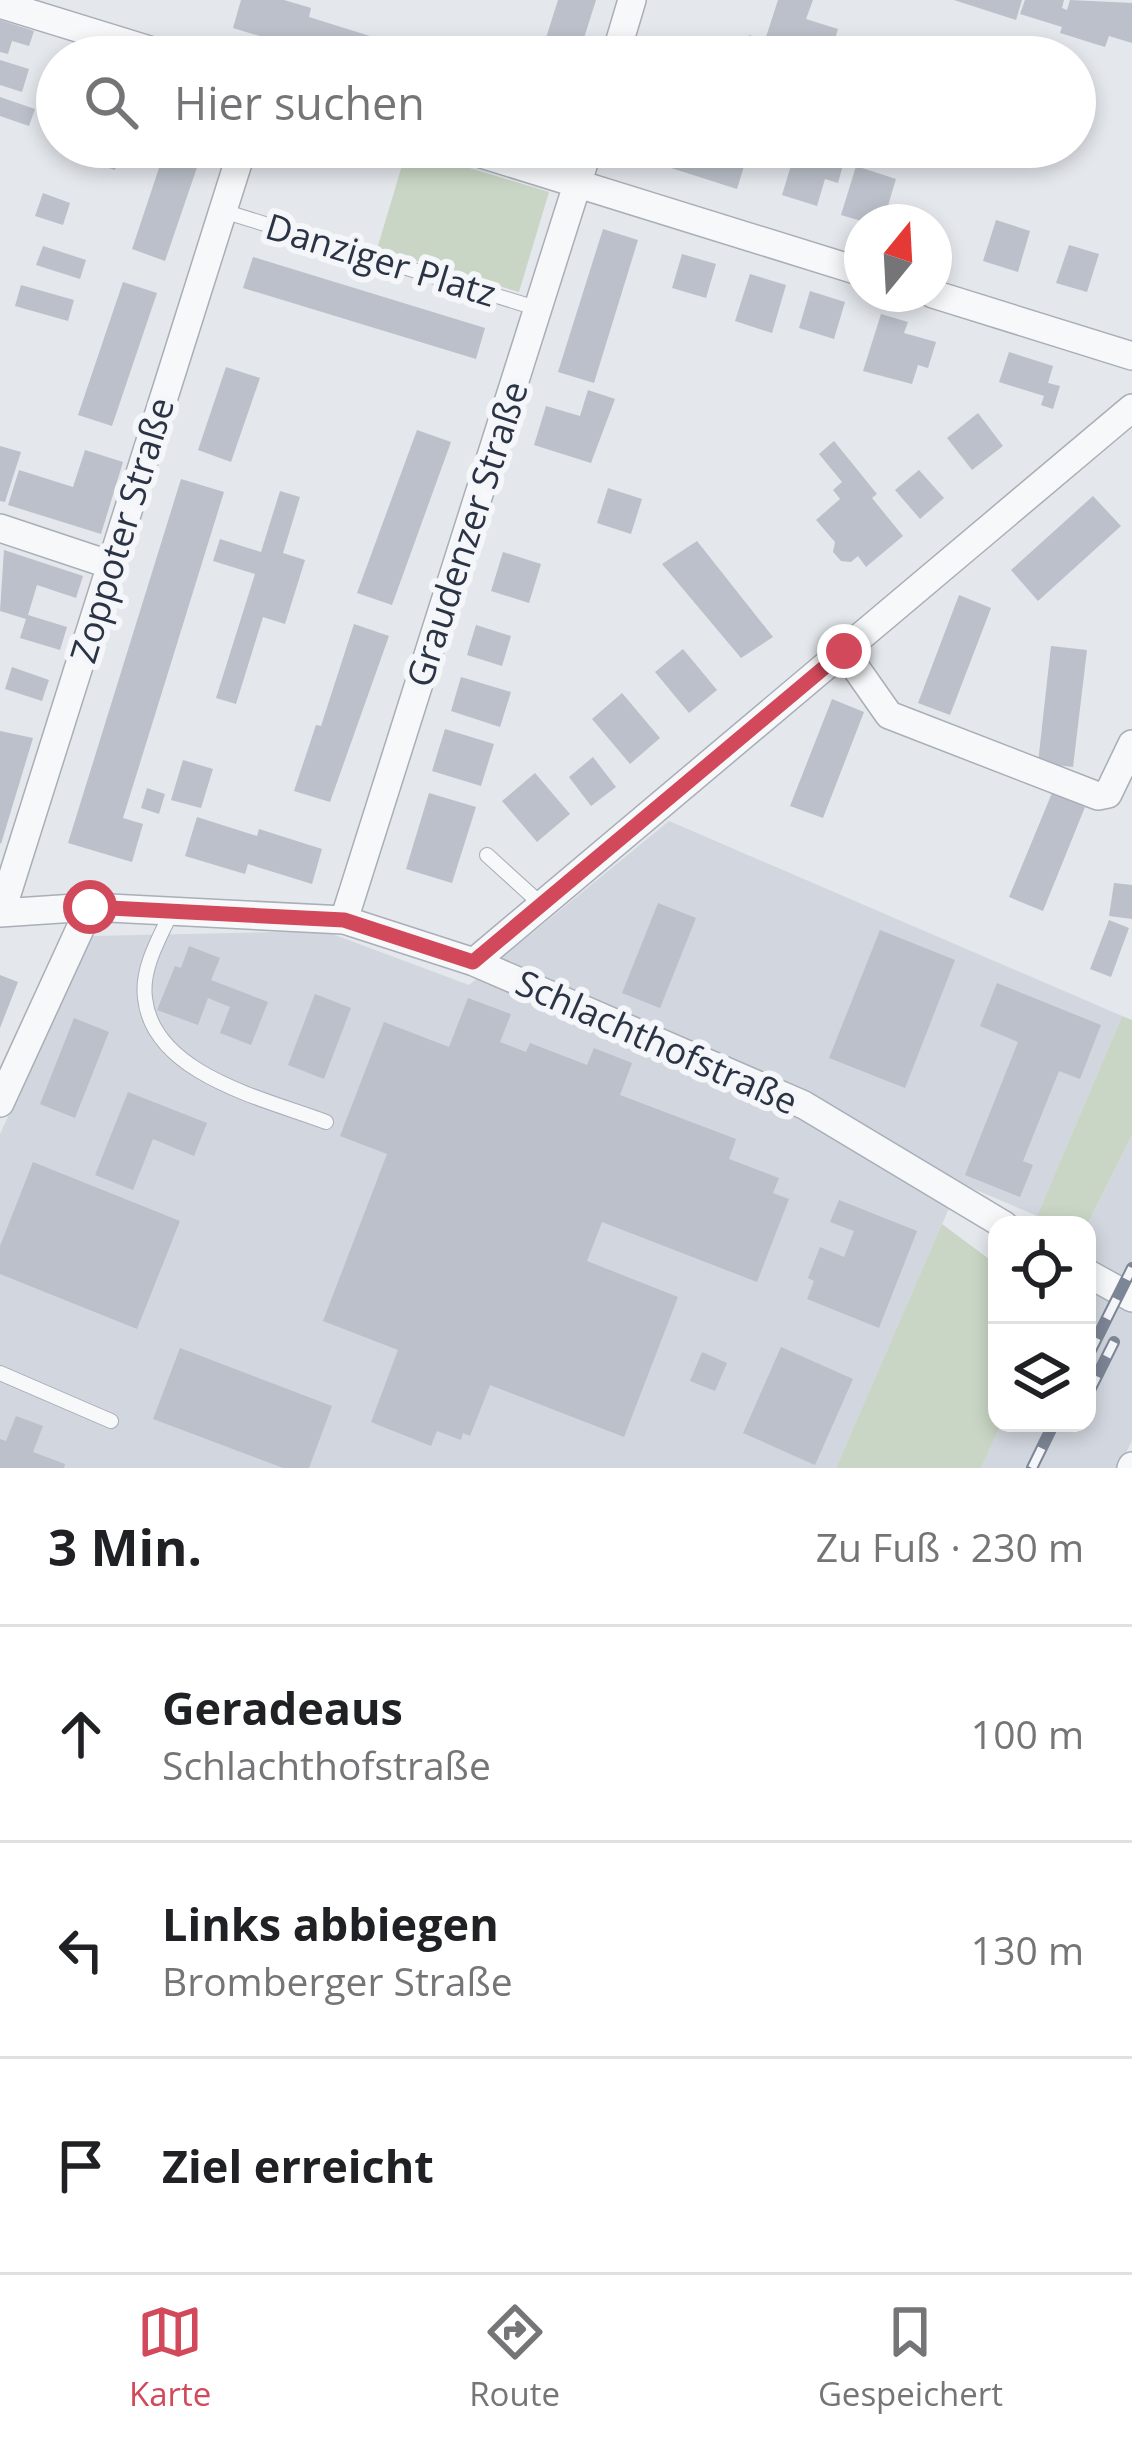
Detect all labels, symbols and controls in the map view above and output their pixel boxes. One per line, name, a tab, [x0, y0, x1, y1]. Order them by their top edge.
search box	[36, 36, 1096, 168]
icon: search	[78, 69, 144, 135]
text: Hier suchen	[174, 72, 425, 133]
street label: Danziger Platz	[260, 201, 502, 318]
north arrow	[844, 204, 952, 312]
street label: Graudenzer Straße	[394, 375, 539, 693]
street label: Zoppoter Straße	[58, 391, 185, 669]
route end	[817, 624, 871, 678]
route start	[63, 880, 117, 934]
street label: Schlachthofstraße	[509, 957, 806, 1126]
map controls	[988, 1216, 1096, 1432]
button: locate	[988, 1216, 1096, 1324]
button: layers	[988, 1324, 1096, 1432]
text: 3 Min.	[48, 1511, 202, 1581]
text: Zu Fuß · 230 m	[816, 1520, 1084, 1573]
text: Geradeaus	[162, 1677, 403, 1738]
icon: ahead	[48, 1701, 114, 1767]
text: 100 m	[971, 1707, 1084, 1760]
text: Schlachthofstraße	[162, 1738, 491, 1791]
text: Links abbiegen	[162, 1893, 499, 1954]
icon: left	[48, 1917, 114, 1983]
text: 130 m	[971, 1923, 1084, 1976]
text: Bromberger Straße	[162, 1954, 513, 2007]
icon: arrive	[48, 2133, 114, 2199]
text: Ziel erreicht	[162, 2135, 434, 2196]
tab: Karte	[129, 2299, 211, 2416]
tab: Route	[469, 2299, 560, 2416]
tab: Gespeichert	[818, 2299, 1003, 2416]

